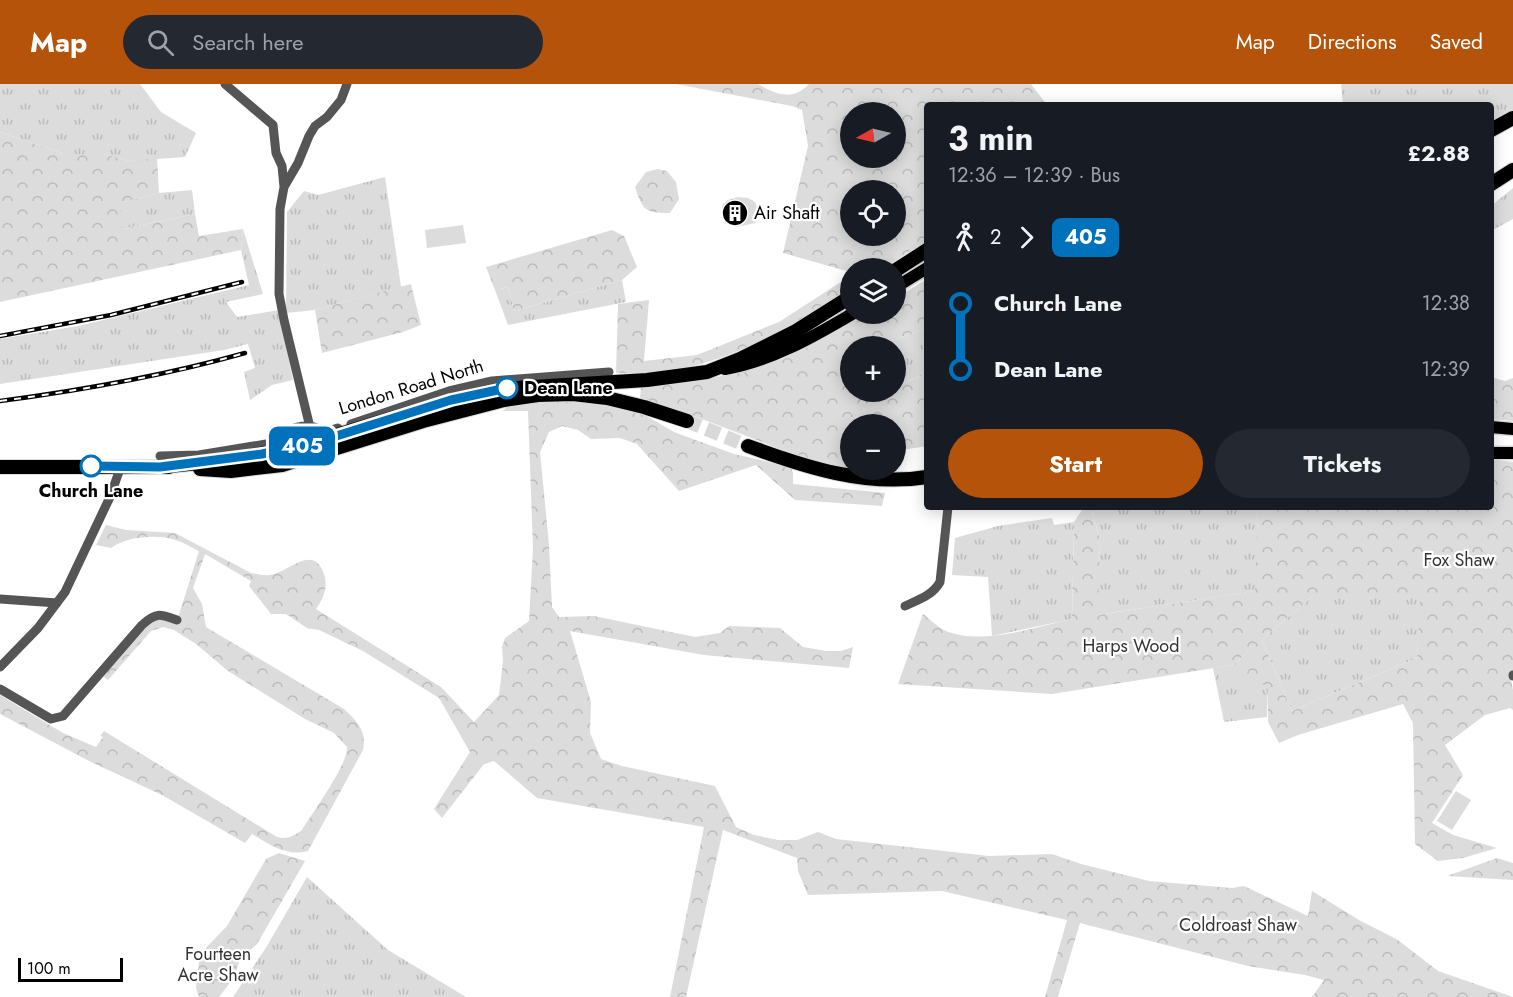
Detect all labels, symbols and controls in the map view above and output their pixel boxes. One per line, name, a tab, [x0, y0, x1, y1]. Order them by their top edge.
search box	[123, 15, 543, 69]
text: Map	[30, 22, 87, 63]
icon: search	[144, 26, 177, 59]
text: Search here	[192, 26, 304, 58]
text: Map	[1236, 27, 1275, 57]
text: Directions	[1308, 27, 1397, 57]
text: Saved	[1430, 27, 1483, 57]
north arrow	[840, 102, 906, 168]
map controls	[840, 102, 906, 480]
text: 3 min	[948, 115, 1034, 162]
text: £2.88	[1407, 137, 1470, 169]
text: 12:36 – 12:39 · Bus	[948, 161, 1120, 190]
button: locate	[840, 180, 906, 246]
building icon: Air Shaft	[720, 198, 750, 228]
place label: Air Shaft	[754, 200, 820, 226]
icon: walk	[948, 221, 981, 254]
icon: forward	[1010, 221, 1043, 254]
text: 405	[1064, 222, 1107, 252]
text: 2	[990, 223, 1001, 252]
button: layers	[840, 258, 906, 324]
text: Church Lane	[994, 287, 1122, 319]
text: 12:38	[1422, 289, 1470, 318]
button: +	[840, 336, 906, 402]
street label: London Road North	[335, 353, 487, 421]
text: Dean Lane	[994, 353, 1103, 385]
text: 12:39	[1421, 355, 1470, 384]
place label: Dean Lane	[524, 375, 613, 401]
marker: Dean Lane	[496, 377, 518, 399]
button: −	[840, 414, 906, 480]
line badge: 405	[268, 426, 336, 466]
button: Start	[948, 429, 1203, 498]
button: Tickets	[1215, 429, 1470, 498]
text: 405	[281, 431, 323, 461]
marker: Church Lane	[80, 455, 102, 477]
place label: Church Lane	[39, 478, 143, 504]
park label: Fox Shaw	[1423, 547, 1495, 573]
park label: Harps Wood	[1083, 633, 1179, 659]
park label: Coldroast Shaw	[1179, 912, 1298, 938]
park label: Fourteen Acre Shaw	[177, 941, 259, 988]
scale bar	[18, 955, 123, 982]
text: 100 m	[27, 957, 71, 980]

